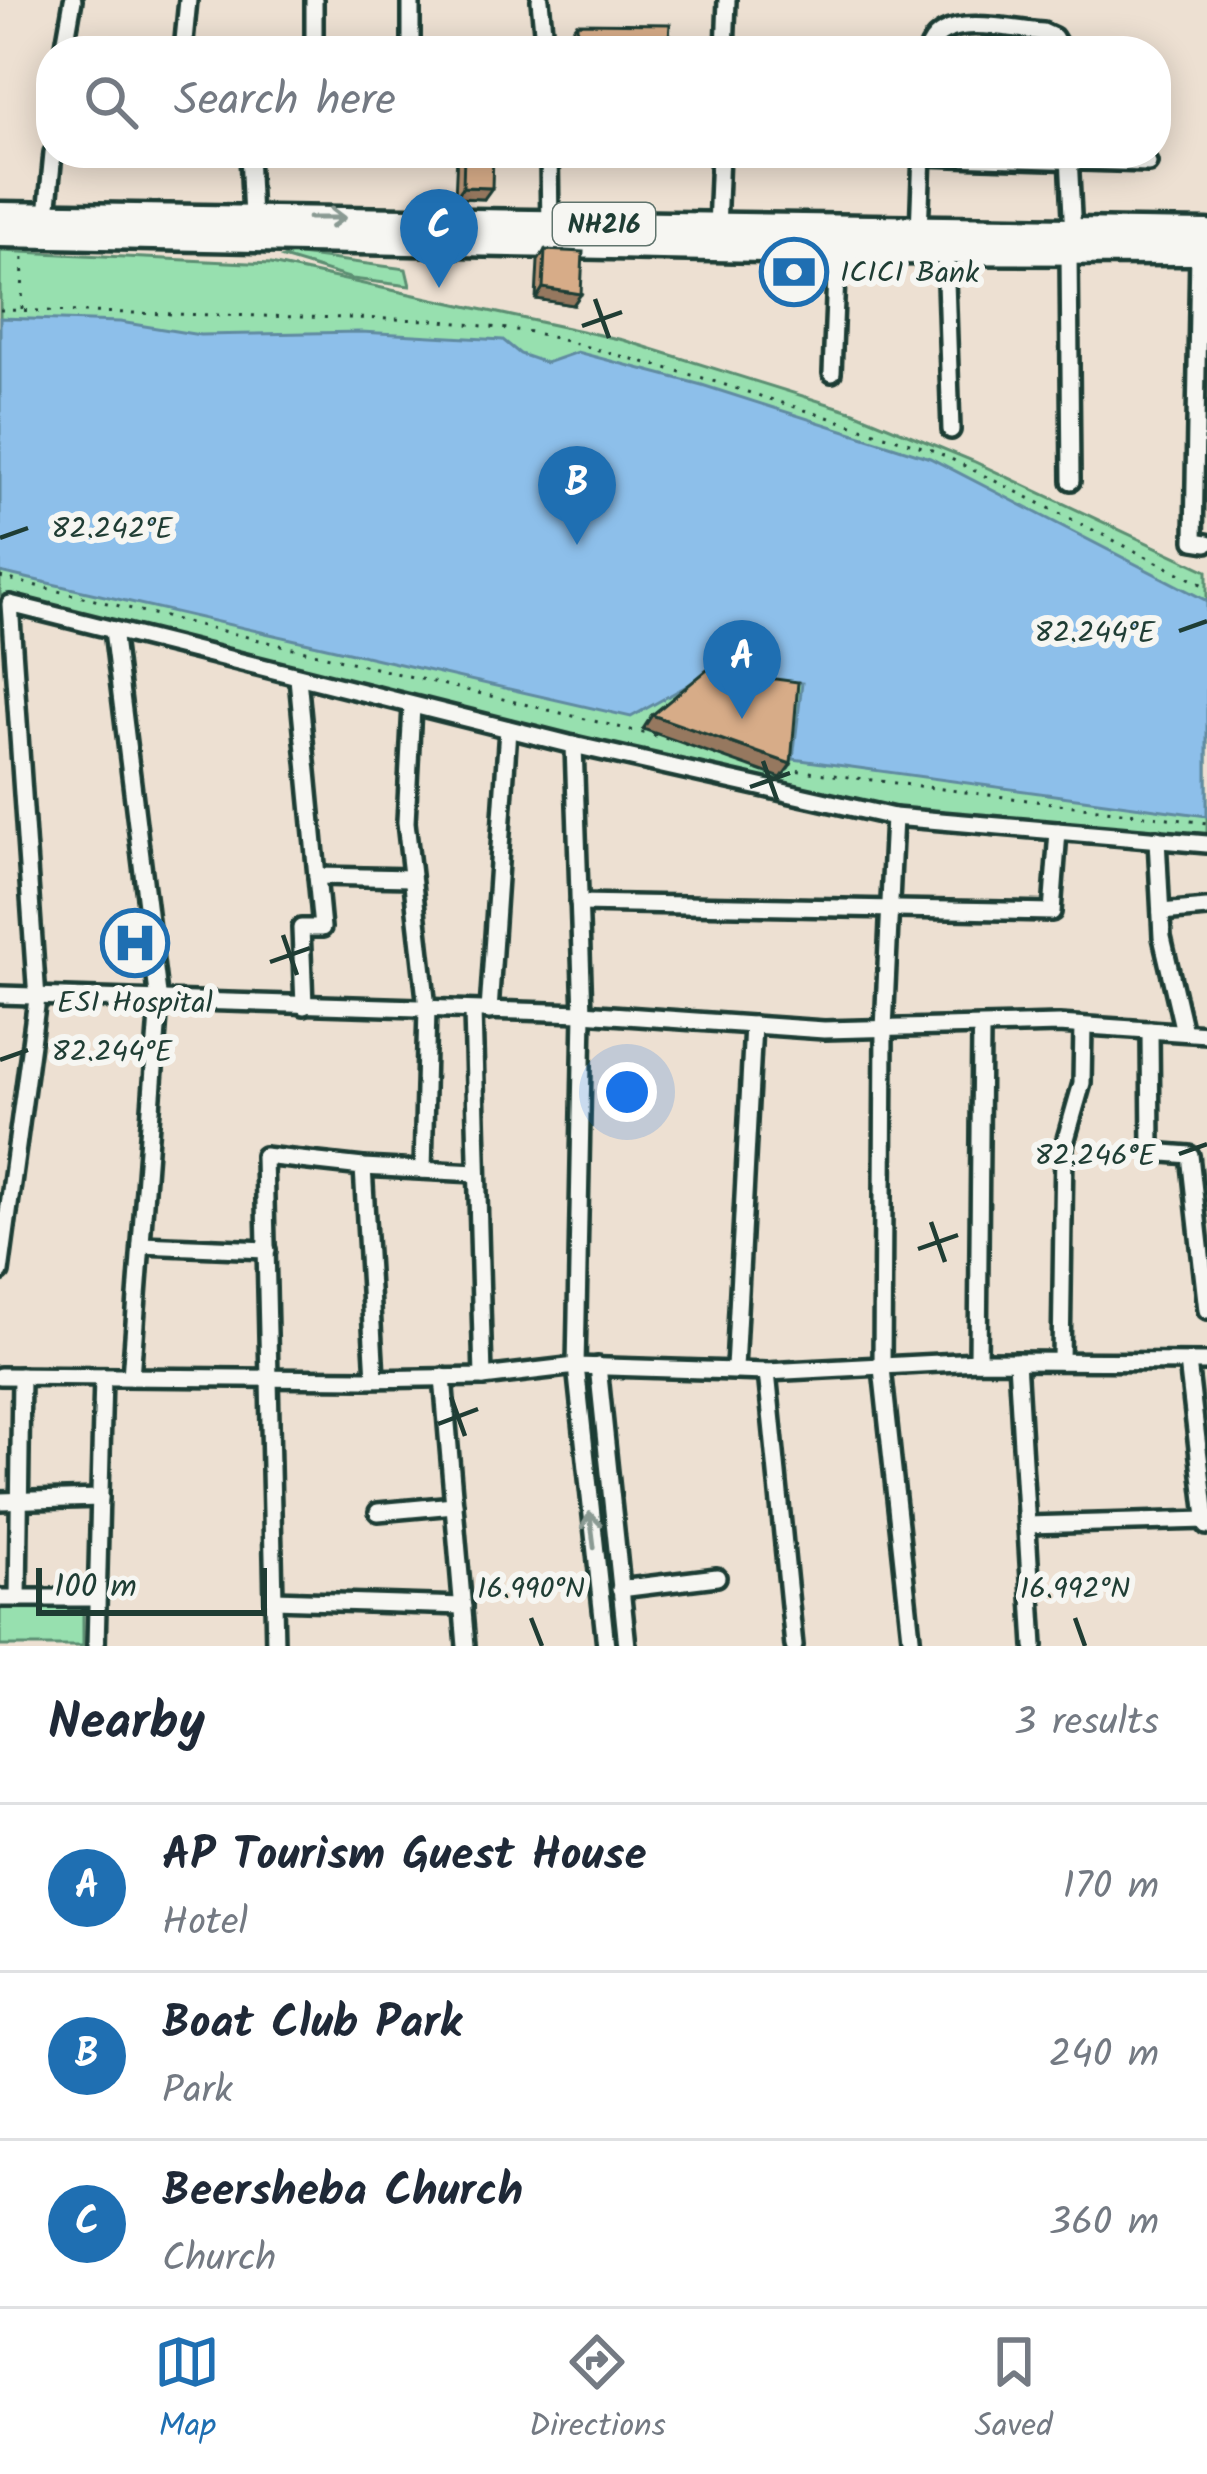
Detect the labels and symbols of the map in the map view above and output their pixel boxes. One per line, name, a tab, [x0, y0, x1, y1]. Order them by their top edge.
pin: C	[400, 189, 478, 288]
road number: NH216	[553, 203, 655, 245]
one-way arrow	[307, 207, 346, 229]
bank icon: ICICI Bank	[759, 237, 829, 307]
place label: ICICI Bank	[840, 250, 980, 298]
pin: B	[538, 446, 616, 545]
text: 82.242°E	[51, 506, 174, 554]
text: 82.244°E	[1035, 610, 1157, 658]
pin: A	[703, 620, 781, 719]
hospital icon: ESI Hospital	[100, 908, 170, 978]
place label: ESI Hospital	[57, 980, 213, 1028]
text: 82.244°E	[52, 1029, 174, 1077]
your location	[597, 1062, 657, 1122]
text: 82.246°E	[1035, 1133, 1157, 1181]
one-way arrow	[580, 1511, 602, 1550]
scale bar	[36, 1562, 267, 1615]
text: 16.990°N	[477, 1566, 585, 1614]
text: 16.992°N	[1020, 1566, 1130, 1614]

